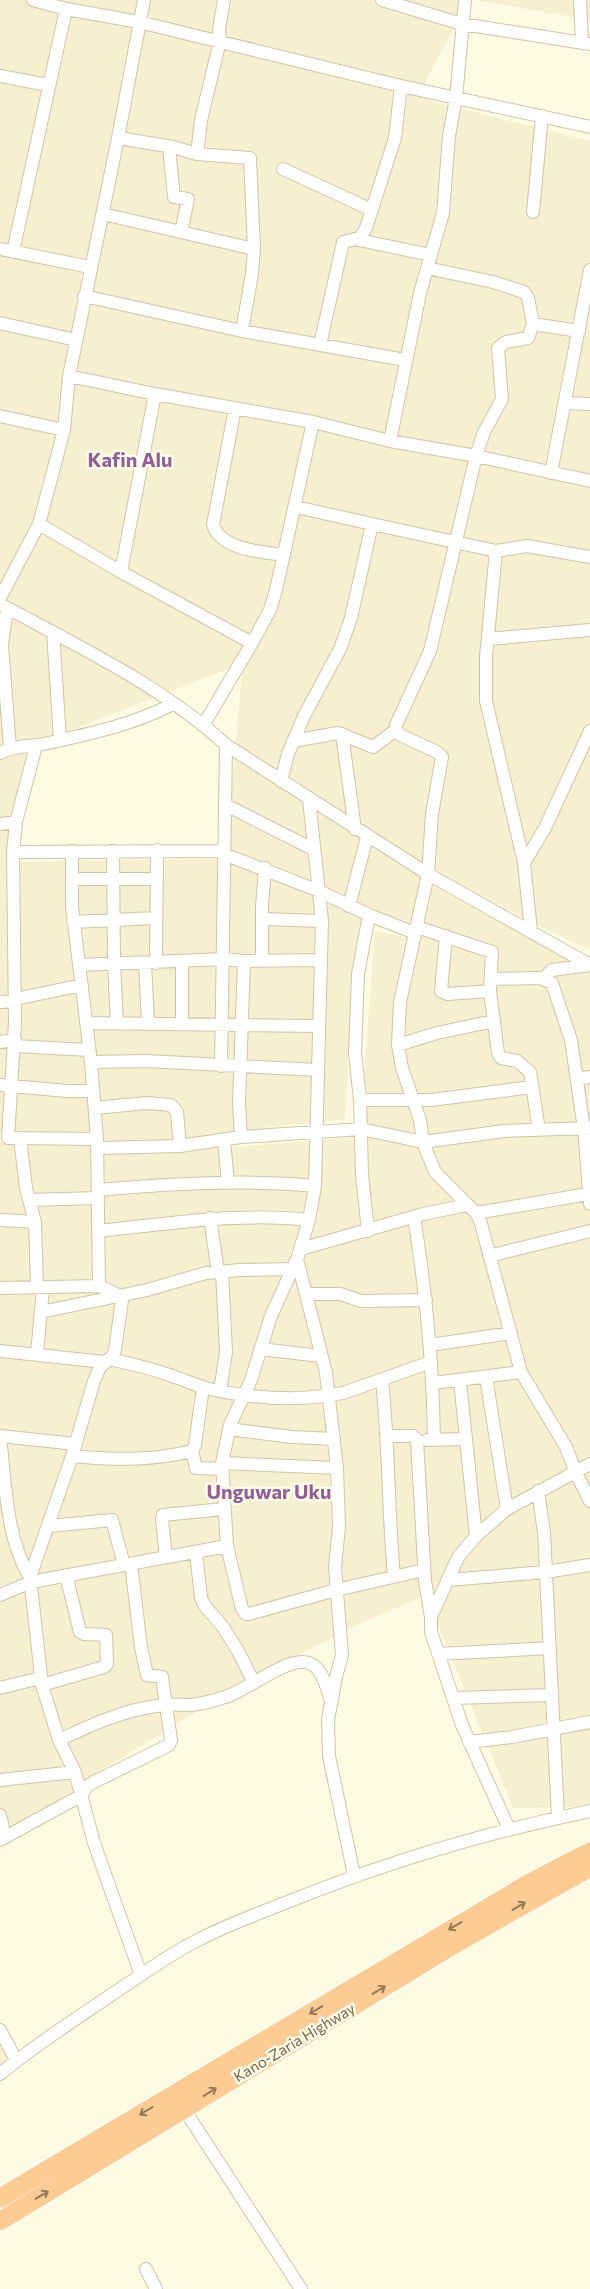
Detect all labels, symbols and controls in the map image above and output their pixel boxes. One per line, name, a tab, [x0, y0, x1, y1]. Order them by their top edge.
district label: Kafin Alu	[88, 447, 172, 471]
district label: Unguwar Uku	[206, 1479, 332, 1503]
one-way arrow	[511, 1901, 525, 1911]
one-way arrow	[449, 1922, 463, 1932]
one-way arrow	[372, 1985, 386, 1995]
street label: Kano-Zaria Highway	[230, 1998, 358, 2085]
one-way arrow	[309, 2005, 323, 2015]
one-way arrow	[203, 2087, 217, 2097]
one-way arrow	[140, 2106, 154, 2116]
one-way arrow	[34, 2190, 48, 2200]

